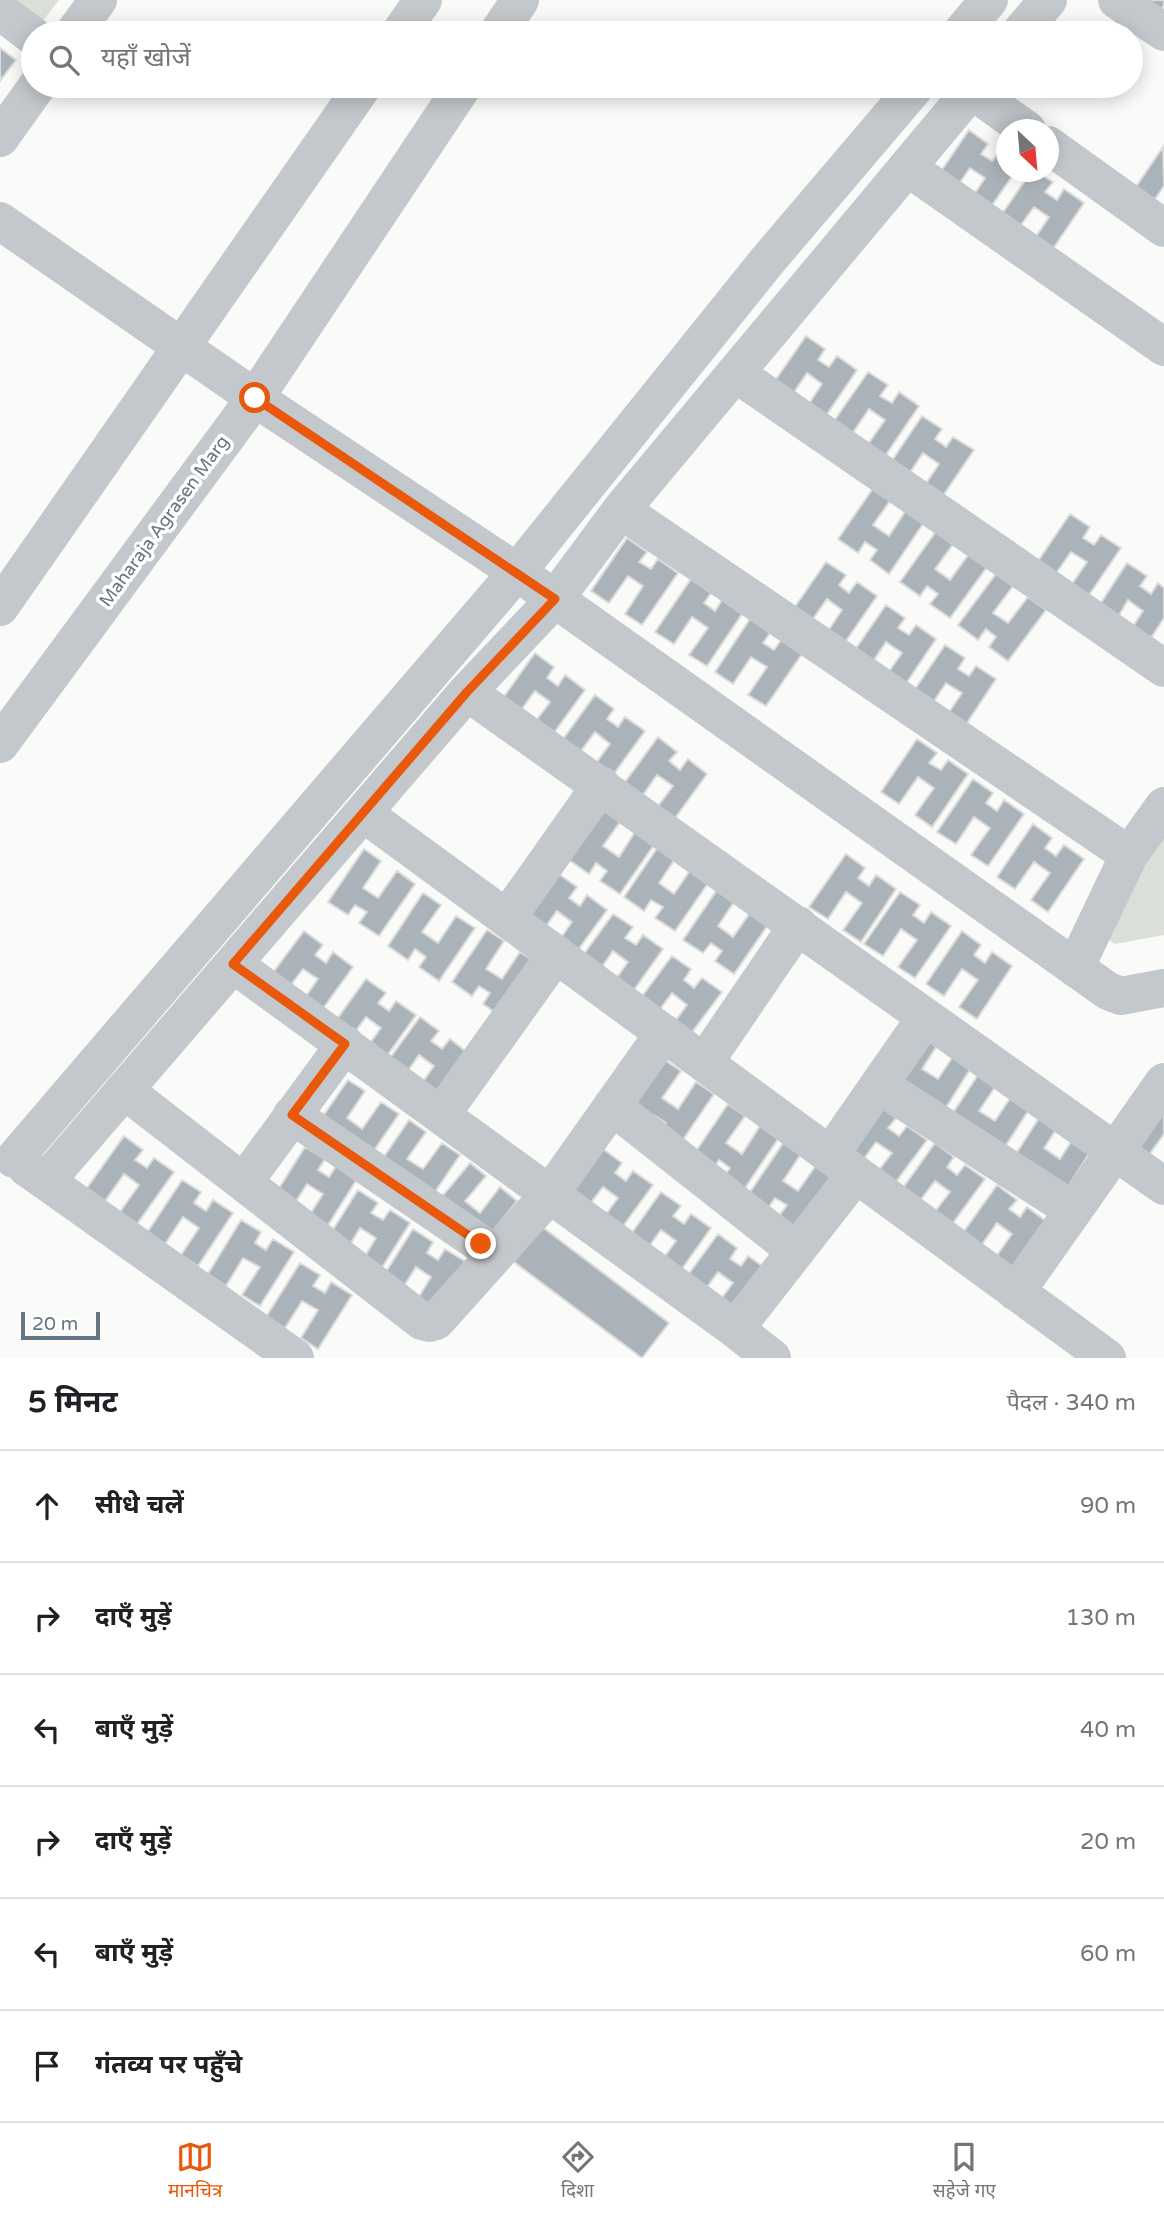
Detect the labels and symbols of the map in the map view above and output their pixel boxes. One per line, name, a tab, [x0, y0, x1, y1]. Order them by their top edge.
north arrow	[996, 119, 1059, 182]
route start	[239, 382, 270, 413]
street label: Maharaja Agrasen Marg	[94, 431, 234, 611]
route end	[465, 1228, 496, 1259]
scale bar	[21, 1309, 100, 1341]

